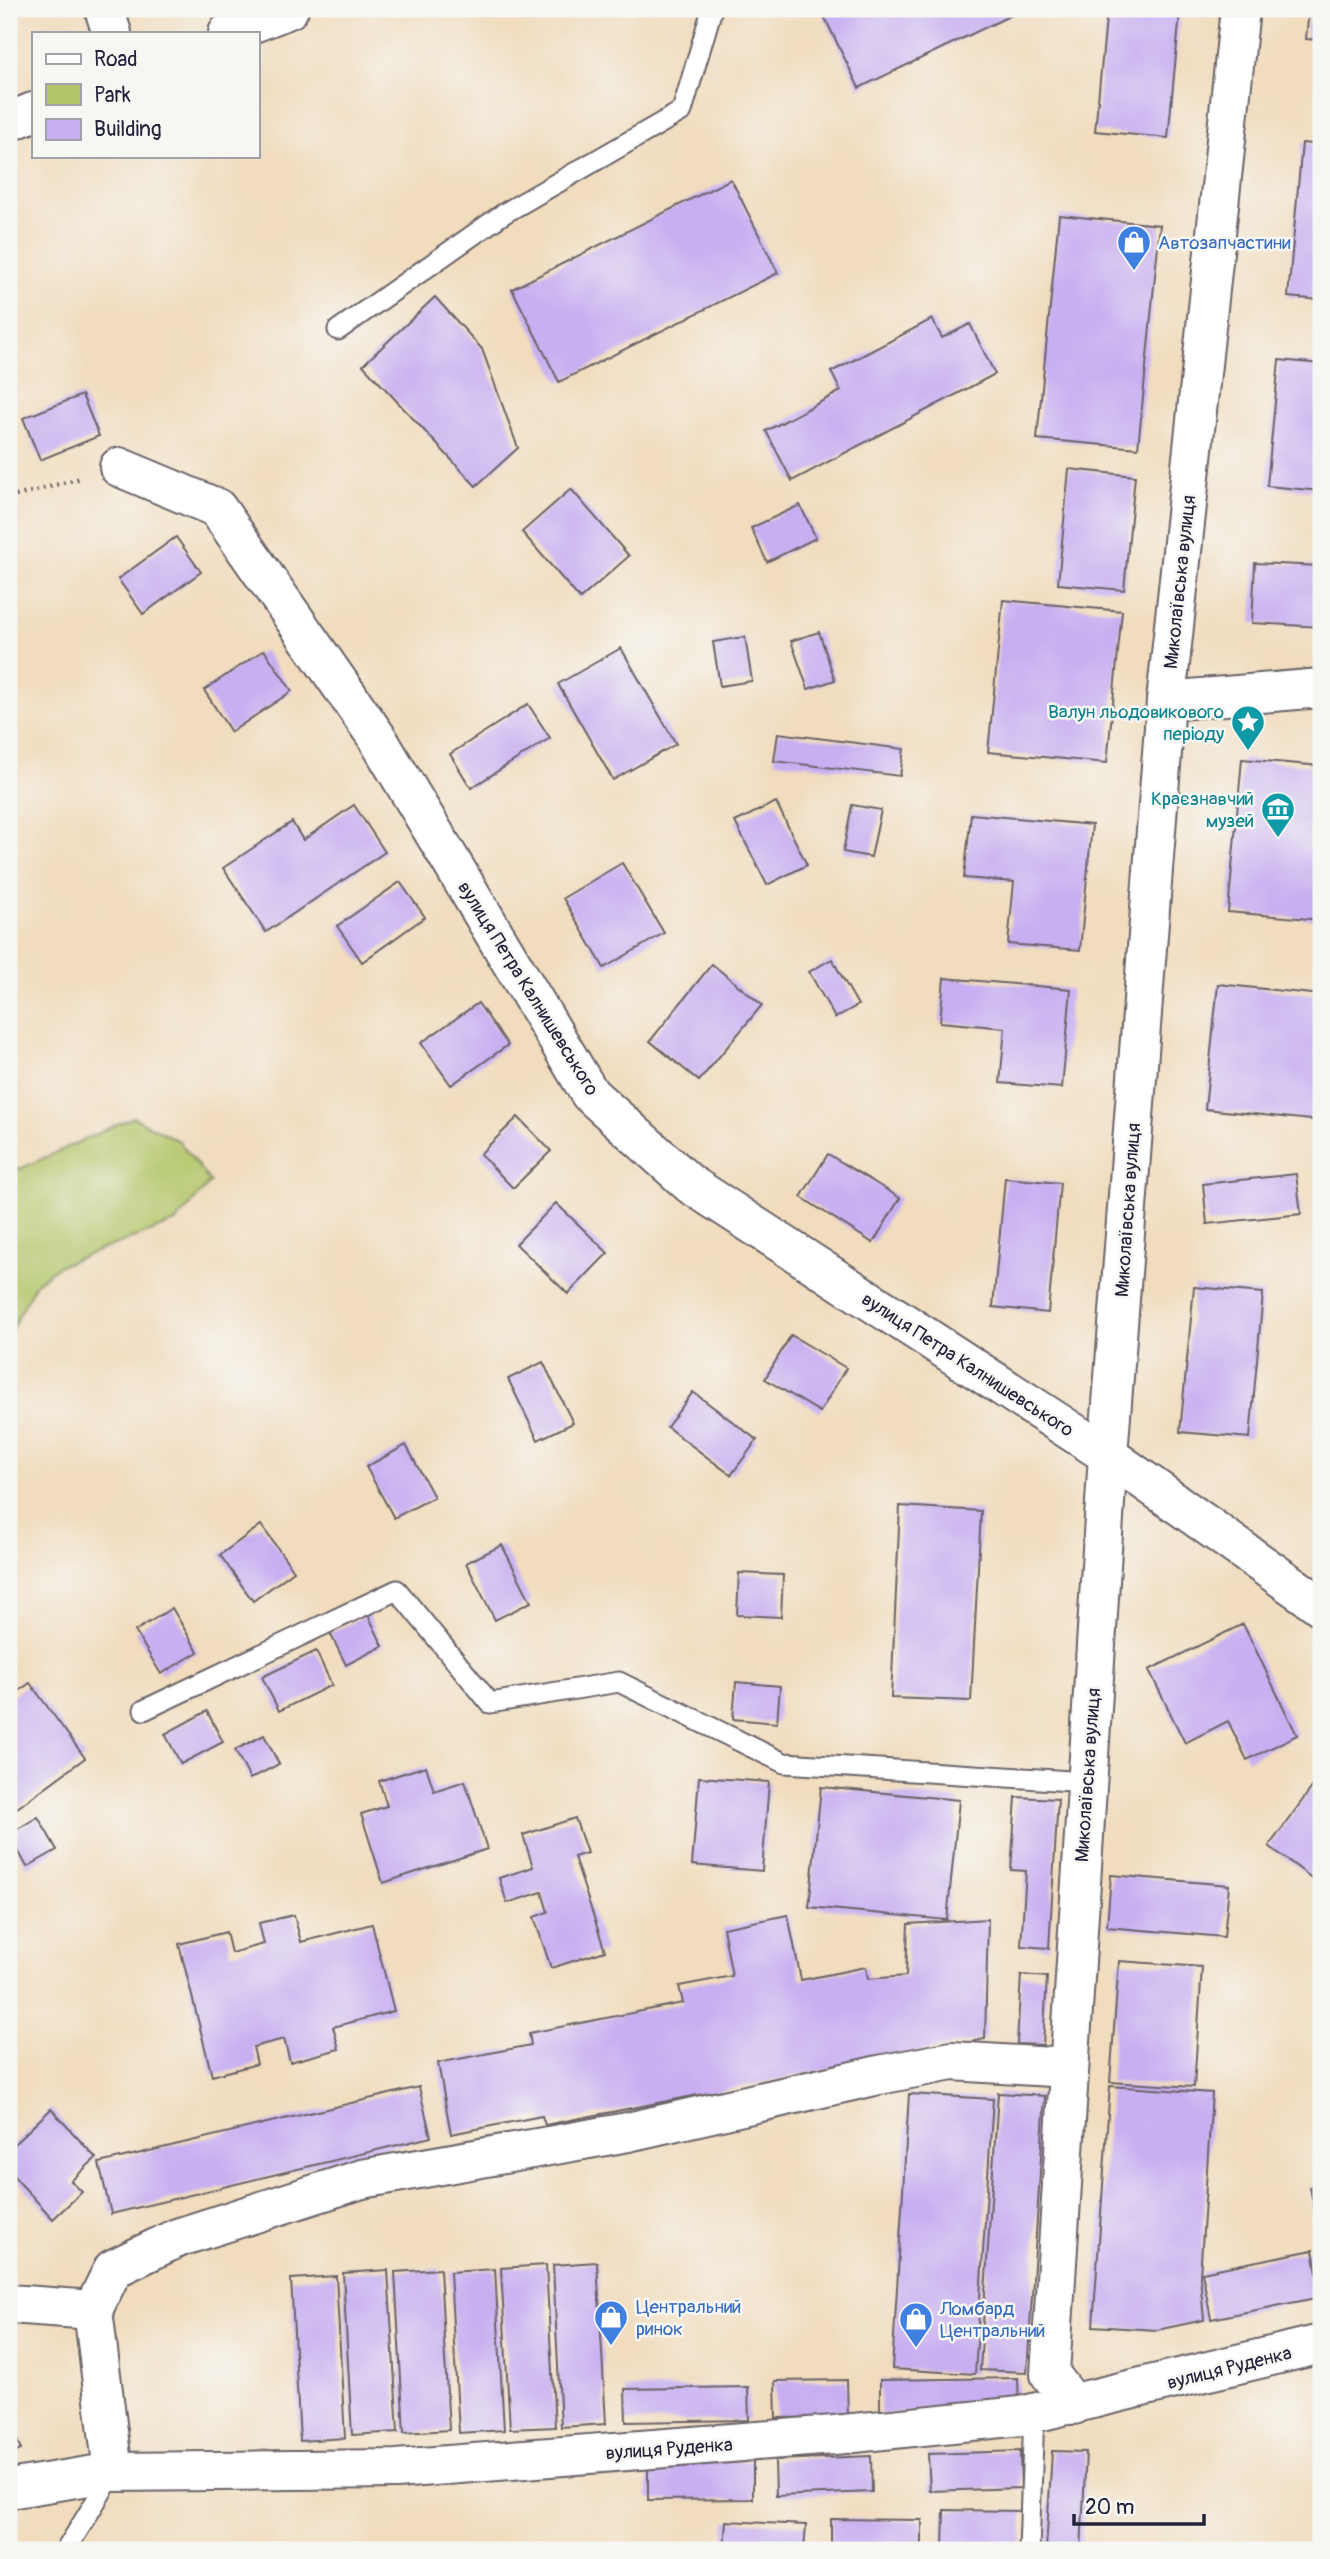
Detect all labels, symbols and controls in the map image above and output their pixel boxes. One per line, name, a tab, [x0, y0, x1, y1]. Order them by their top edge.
legend	[32, 32, 259, 158]
text: Road	[94, 46, 138, 73]
text: Park	[94, 82, 131, 109]
text: Building	[94, 116, 161, 143]
shop icon: Автозапчастини	[1115, 223, 1153, 272]
place label: Автозапчастини	[1158, 231, 1291, 255]
street label: Миколаївська вулиця	[1159, 494, 1201, 670]
place label: Валун льодовикового періоду	[1048, 700, 1224, 746]
place icon: Валун льодовикового періоду	[1229, 703, 1267, 752]
place label: Краєзнавчий музей	[1151, 787, 1254, 833]
museum icon: Краєзнавчий музей	[1259, 790, 1297, 839]
street label: вулиця Петра Калнишевського	[452, 877, 604, 1100]
street label: Миколаївська вулиця	[1110, 1122, 1146, 1298]
street label: вулиця Петра Калнишевського	[857, 1287, 1078, 1442]
street label: Миколаївська вулиця	[1070, 1687, 1106, 1863]
place label: Центральний ринок	[636, 2295, 741, 2341]
place label: Ломбард Центральний	[939, 2297, 1045, 2343]
shop icon: Центральний ринок	[592, 2298, 630, 2347]
shop icon: Ломбард Центральний	[897, 2300, 935, 2349]
street label: вулиця Руденка	[1165, 2341, 1294, 2395]
street label: вулиця Руденка	[605, 2433, 734, 2465]
scale bar	[1074, 2482, 1204, 2526]
text: 20 m	[1085, 2494, 1134, 2521]

